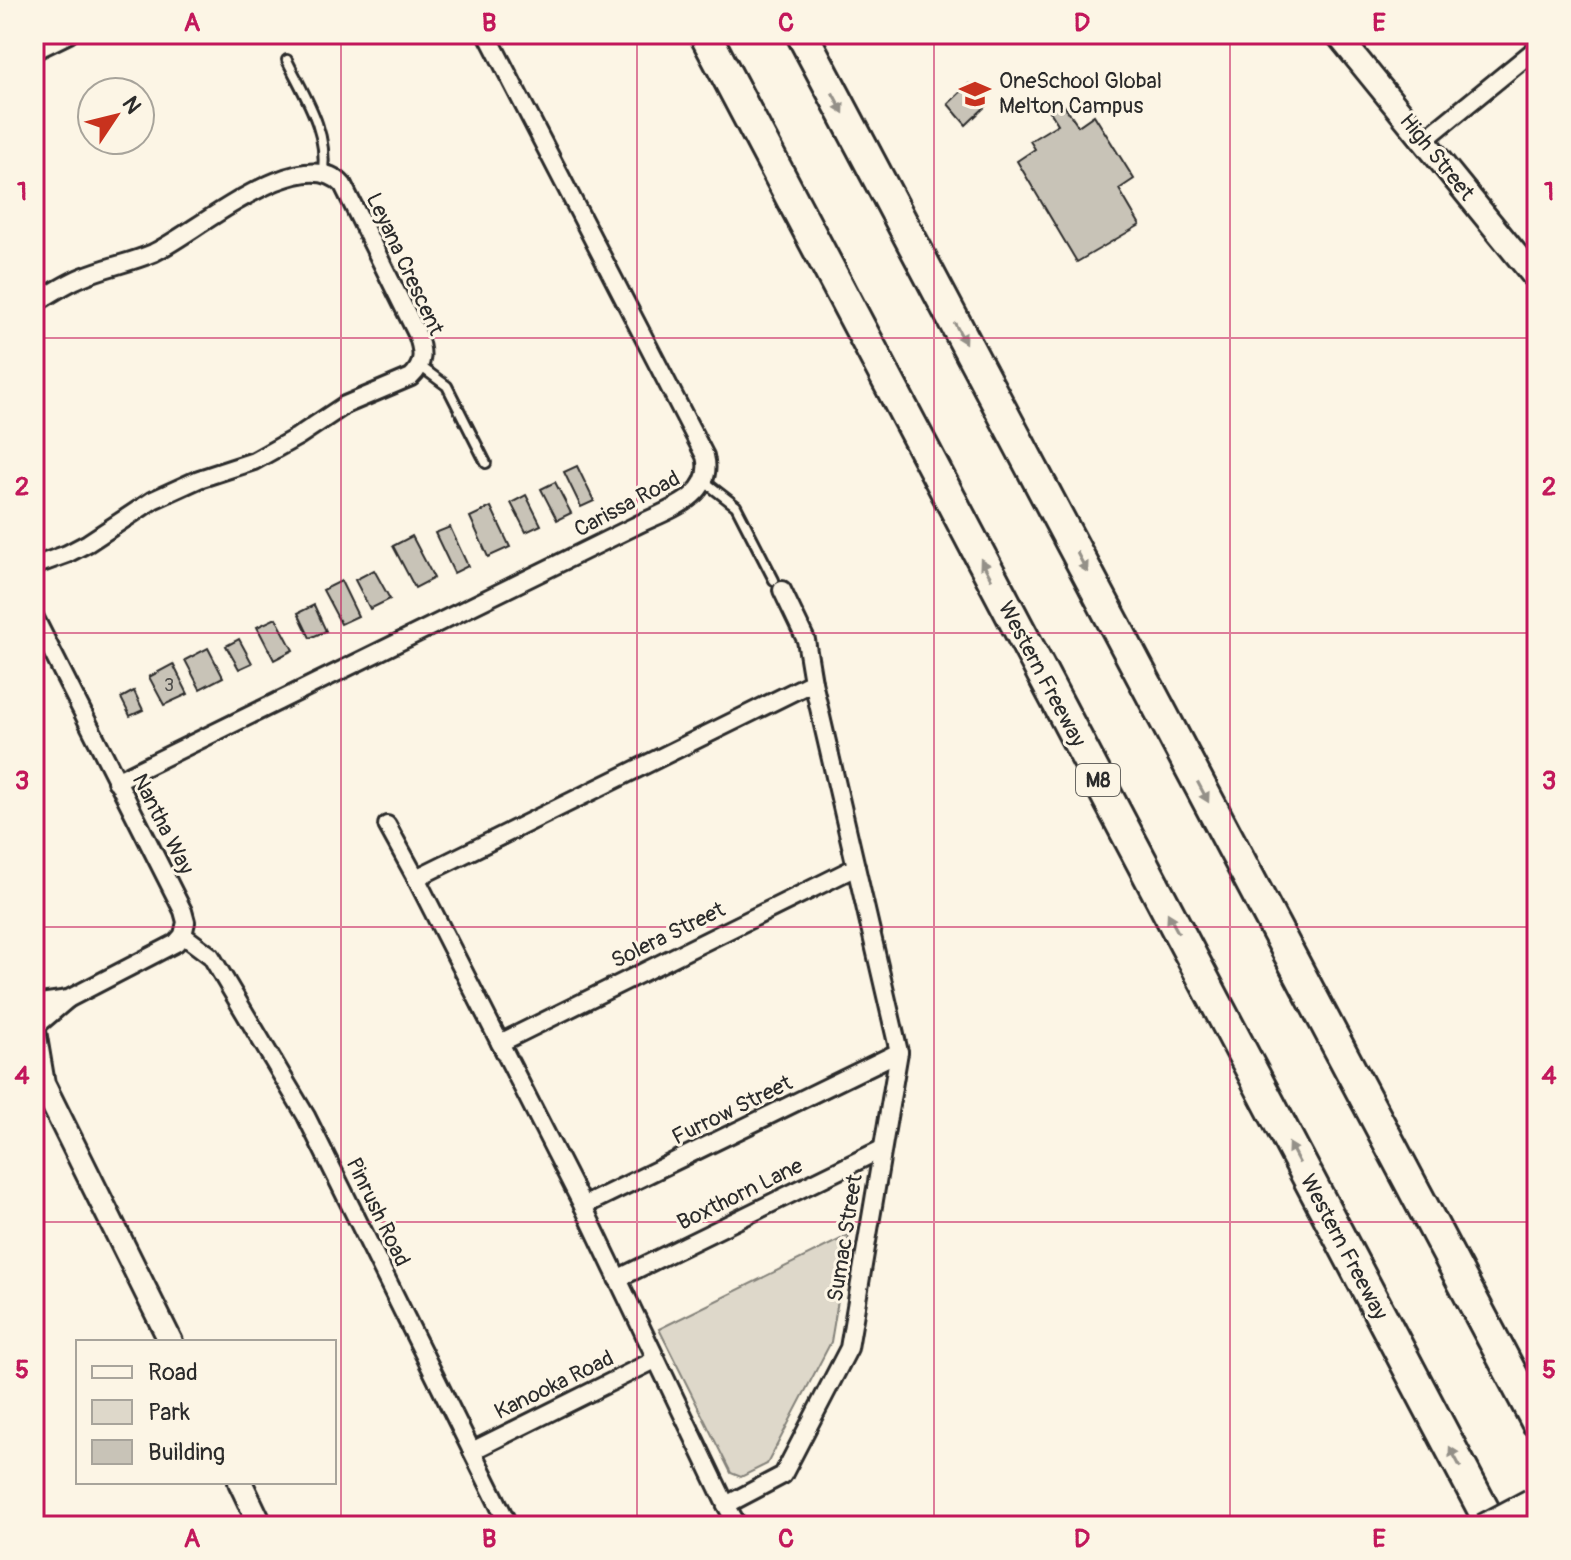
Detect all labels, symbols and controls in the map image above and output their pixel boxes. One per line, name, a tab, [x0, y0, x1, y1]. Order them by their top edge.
text: A	[184, 7, 201, 39]
text: B	[482, 7, 496, 39]
text: C	[778, 7, 794, 39]
text: D	[1074, 7, 1090, 39]
text: E	[1372, 7, 1386, 39]
place label: OneSchool Global Melton Campus	[999, 67, 1162, 120]
north arrow	[76, 76, 156, 156]
school or university icon: OneSchool Global Melton Campus	[958, 77, 992, 111]
text: N	[116, 91, 147, 119]
one-way arrow	[831, 92, 845, 114]
street label: High Street	[1393, 108, 1481, 206]
text: 1	[17, 176, 27, 208]
text: 1	[1544, 176, 1554, 208]
street label: Leyana Crescent	[360, 188, 450, 340]
one-way arrow	[953, 321, 966, 344]
street label: Carissa Road	[569, 464, 685, 544]
text: 2	[15, 471, 29, 503]
text: 2	[1542, 471, 1556, 503]
one-way arrow	[1075, 551, 1088, 574]
one-way arrow	[980, 558, 993, 581]
street label: Western Freeway	[992, 596, 1092, 752]
house number: 3	[164, 674, 174, 697]
road number: M8	[1076, 764, 1120, 796]
text: 3	[15, 765, 29, 797]
text: 3	[1542, 765, 1556, 797]
street label: Nantha Way	[126, 769, 200, 879]
one-way arrow	[1197, 781, 1210, 804]
street label: Solera Street	[606, 895, 730, 975]
one-way arrow	[1166, 912, 1179, 935]
text: 4	[14, 1060, 30, 1092]
text: 4	[1541, 1060, 1557, 1092]
street label: Furrow Street	[667, 1069, 797, 1151]
one-way arrow	[1288, 1142, 1302, 1164]
street label: Boxthorn Lane	[673, 1151, 808, 1236]
street label: Pinrush Road	[340, 1153, 416, 1271]
street label: Western Freeway	[1294, 1169, 1394, 1325]
street label: Sumac Street	[821, 1172, 869, 1304]
legend	[76, 1340, 336, 1484]
street label: Kanooka Road	[490, 1344, 618, 1426]
text: 5	[15, 1354, 29, 1386]
text: 5	[1542, 1354, 1556, 1386]
text: Road	[148, 1358, 198, 1387]
text: Park	[148, 1398, 190, 1427]
text: Building	[148, 1438, 225, 1467]
one-way arrow	[1449, 1446, 1463, 1468]
text: A	[184, 1523, 201, 1555]
text: B	[482, 1523, 496, 1555]
text: C	[778, 1523, 794, 1555]
text: D	[1074, 1523, 1090, 1555]
text: E	[1372, 1523, 1386, 1555]

